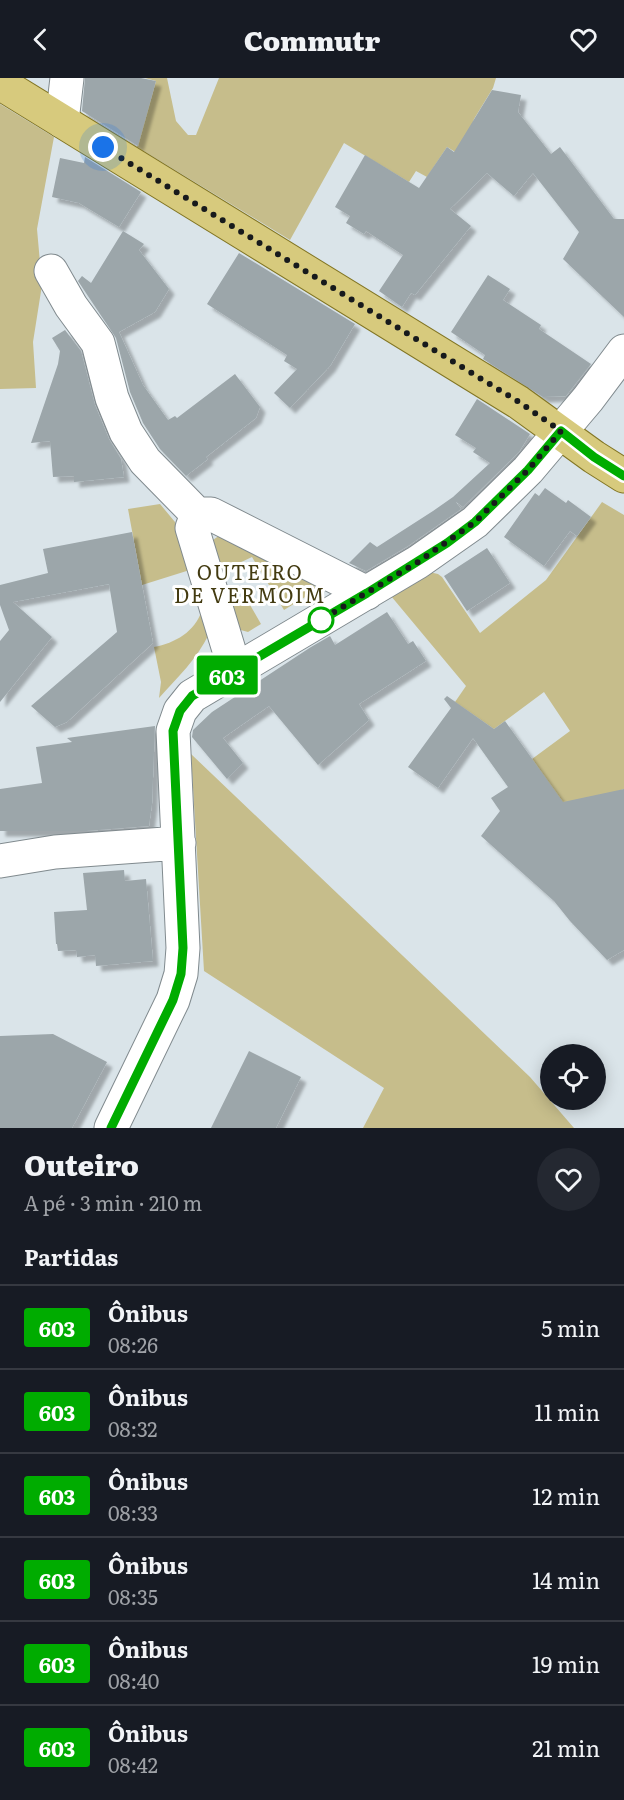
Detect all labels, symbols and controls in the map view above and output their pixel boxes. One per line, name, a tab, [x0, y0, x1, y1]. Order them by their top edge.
text: Commutr	[244, 19, 380, 59]
icon: back	[24, 23, 57, 56]
icon: heart	[567, 23, 600, 56]
your location	[88, 132, 118, 162]
district label: OUTEIRO DE VERMOIM	[174, 556, 326, 609]
unlabelled marker	[308, 607, 334, 633]
line badge: 603	[192, 656, 262, 694]
text: 603	[209, 660, 245, 691]
map controls	[540, 1044, 606, 1110]
button: locate	[540, 1044, 606, 1110]
text: Outeiro	[24, 1143, 139, 1185]
button: heart	[537, 1148, 600, 1211]
text: A pé · 3 min · 210 m	[24, 1187, 202, 1217]
text: Partidas	[24, 1240, 118, 1273]
text: Ônibus	[108, 1296, 188, 1329]
text: 5 min	[541, 1311, 600, 1344]
text: 603	[39, 1312, 75, 1343]
text: 08:26	[108, 1329, 158, 1359]
text: Ônibus	[108, 1380, 188, 1413]
text: 11 min	[534, 1395, 600, 1428]
text: 603	[39, 1396, 75, 1427]
text: 08:32	[108, 1413, 157, 1443]
text: Ônibus	[108, 1464, 188, 1497]
text: 12 min	[532, 1479, 600, 1512]
text: 603	[39, 1480, 75, 1511]
text: 08:33	[108, 1497, 158, 1527]
text: Ônibus	[108, 1548, 188, 1581]
text: 14 min	[532, 1563, 600, 1596]
text: 603	[39, 1564, 75, 1595]
text: 08:35	[108, 1581, 158, 1611]
text: Ônibus	[108, 1632, 188, 1665]
text: 19 min	[532, 1647, 600, 1680]
text: 603	[39, 1648, 75, 1679]
text: 08:40	[108, 1665, 159, 1695]
text: Ônibus	[108, 1716, 188, 1749]
text: 21 min	[532, 1731, 600, 1764]
text: 603	[39, 1732, 75, 1763]
text: 08:42	[108, 1749, 158, 1779]

